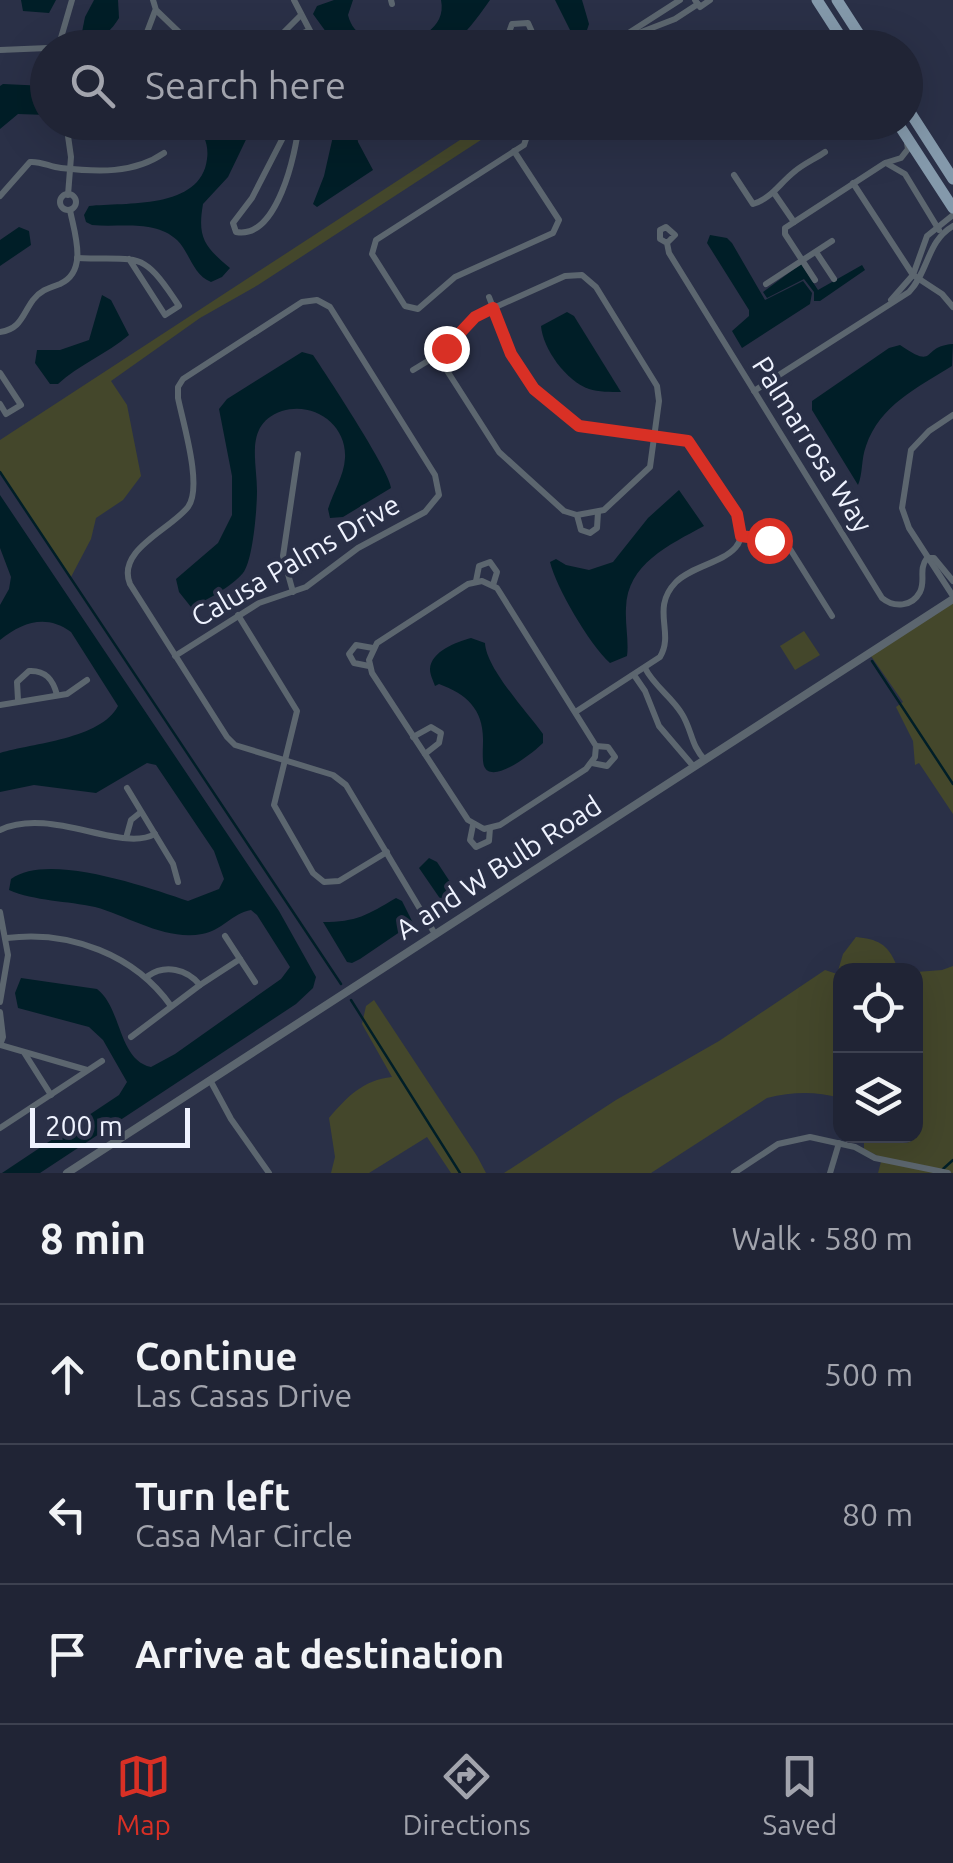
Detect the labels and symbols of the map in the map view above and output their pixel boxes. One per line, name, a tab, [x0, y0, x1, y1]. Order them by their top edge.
route end	[424, 326, 470, 372]
street label: Palmarrosa Way	[747, 351, 879, 537]
street label: Calusa Palms Drive	[185, 488, 405, 632]
route start	[747, 518, 793, 564]
street label: A and W Bulb Road	[390, 789, 606, 945]
scale bar	[30, 1103, 190, 1148]

